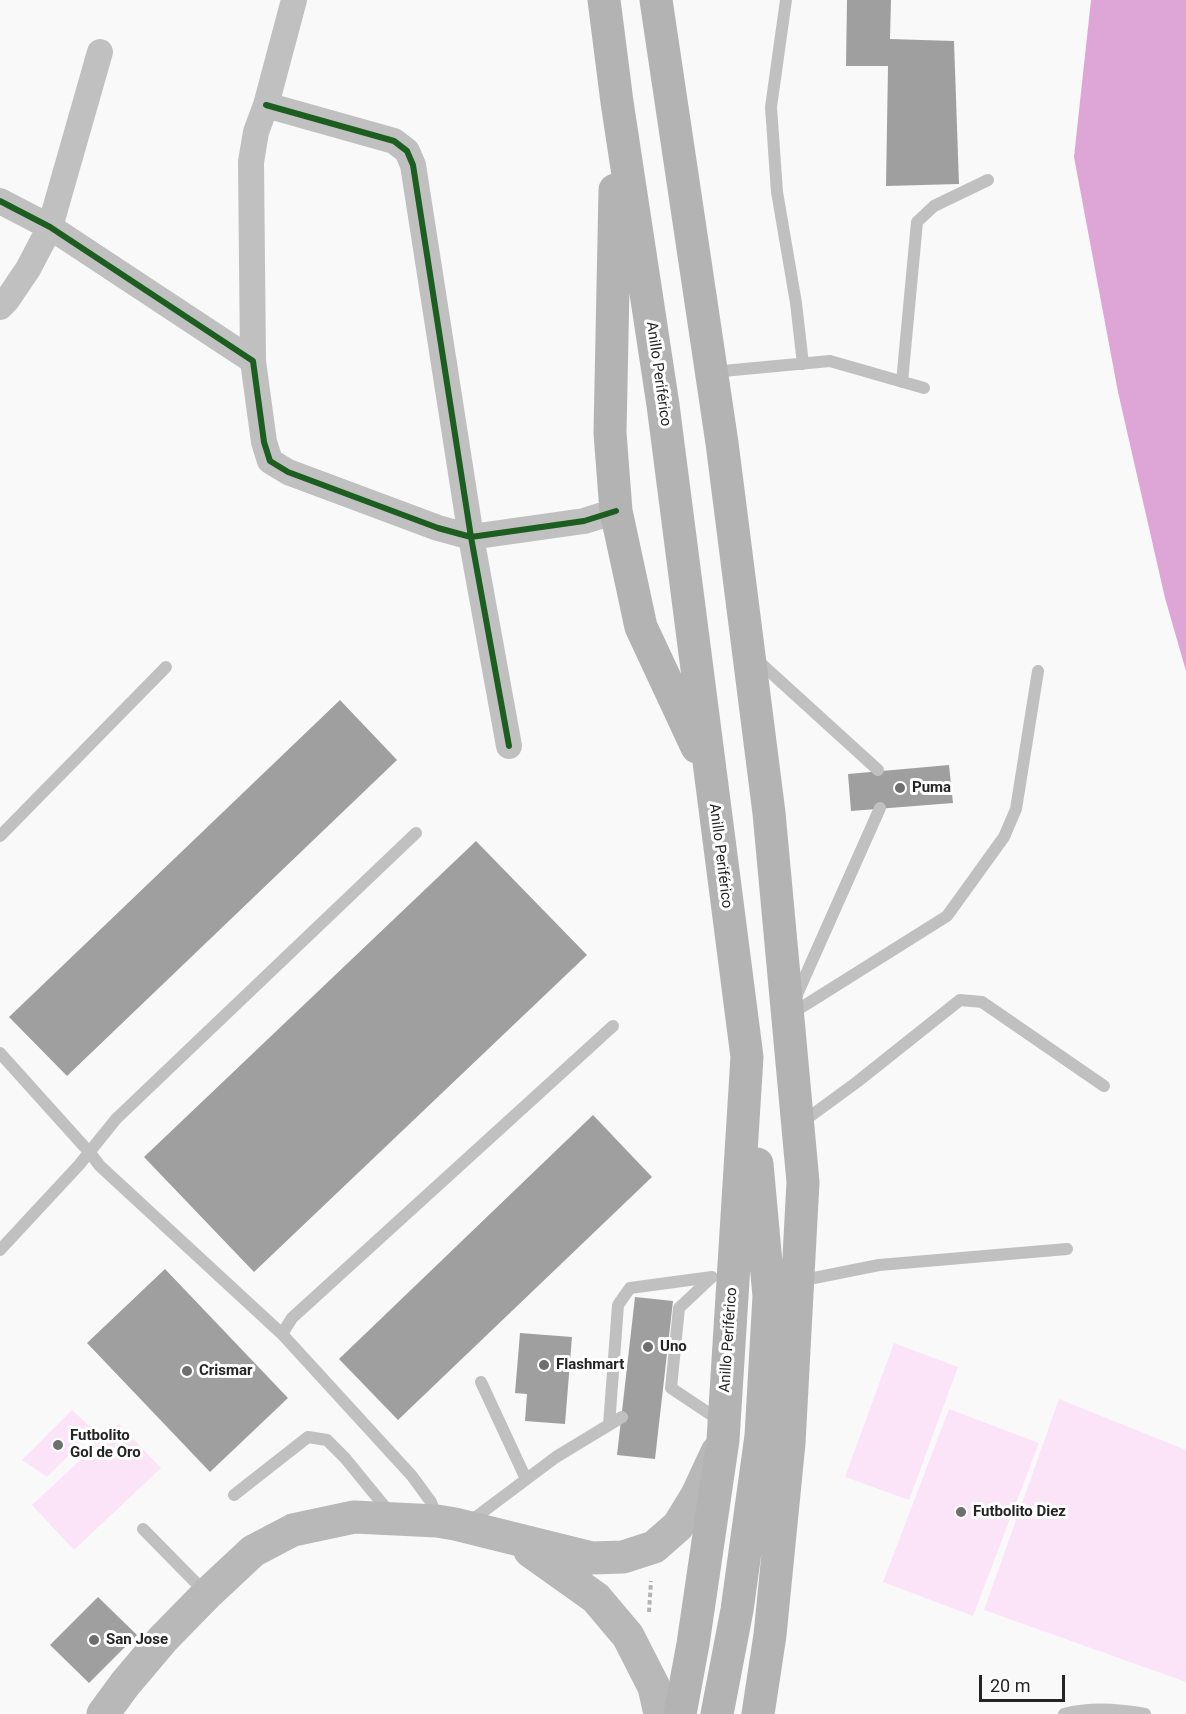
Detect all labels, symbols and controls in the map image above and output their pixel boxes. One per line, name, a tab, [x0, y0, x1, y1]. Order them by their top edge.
street label: Anillo Periférico	[642, 321, 674, 427]
place label: Puma	[912, 779, 951, 797]
marker: Puma	[893, 781, 907, 795]
street label: Anillo Periférico	[705, 803, 735, 909]
street label: Anillo Periférico	[716, 1287, 742, 1393]
place label: Uno	[660, 1338, 687, 1356]
marker: Uno	[641, 1340, 655, 1354]
place label: Flashmart	[556, 1356, 624, 1374]
marker: Flashmart	[537, 1358, 551, 1372]
place label: Crismar	[199, 1362, 252, 1380]
marker: Crismar	[180, 1364, 194, 1378]
place label: Futbolito Gol de Oro	[70, 1427, 141, 1462]
marker: Futbolito Gol de Oro	[51, 1438, 65, 1452]
place label: Futbolito Diez	[973, 1503, 1066, 1521]
marker: Futbolito Diez	[954, 1505, 968, 1519]
place label: San Jose	[106, 1631, 168, 1649]
marker: San Jose	[87, 1633, 101, 1647]
scale bar	[982, 1663, 1068, 1701]
text: 20 m	[990, 1675, 1030, 1696]

